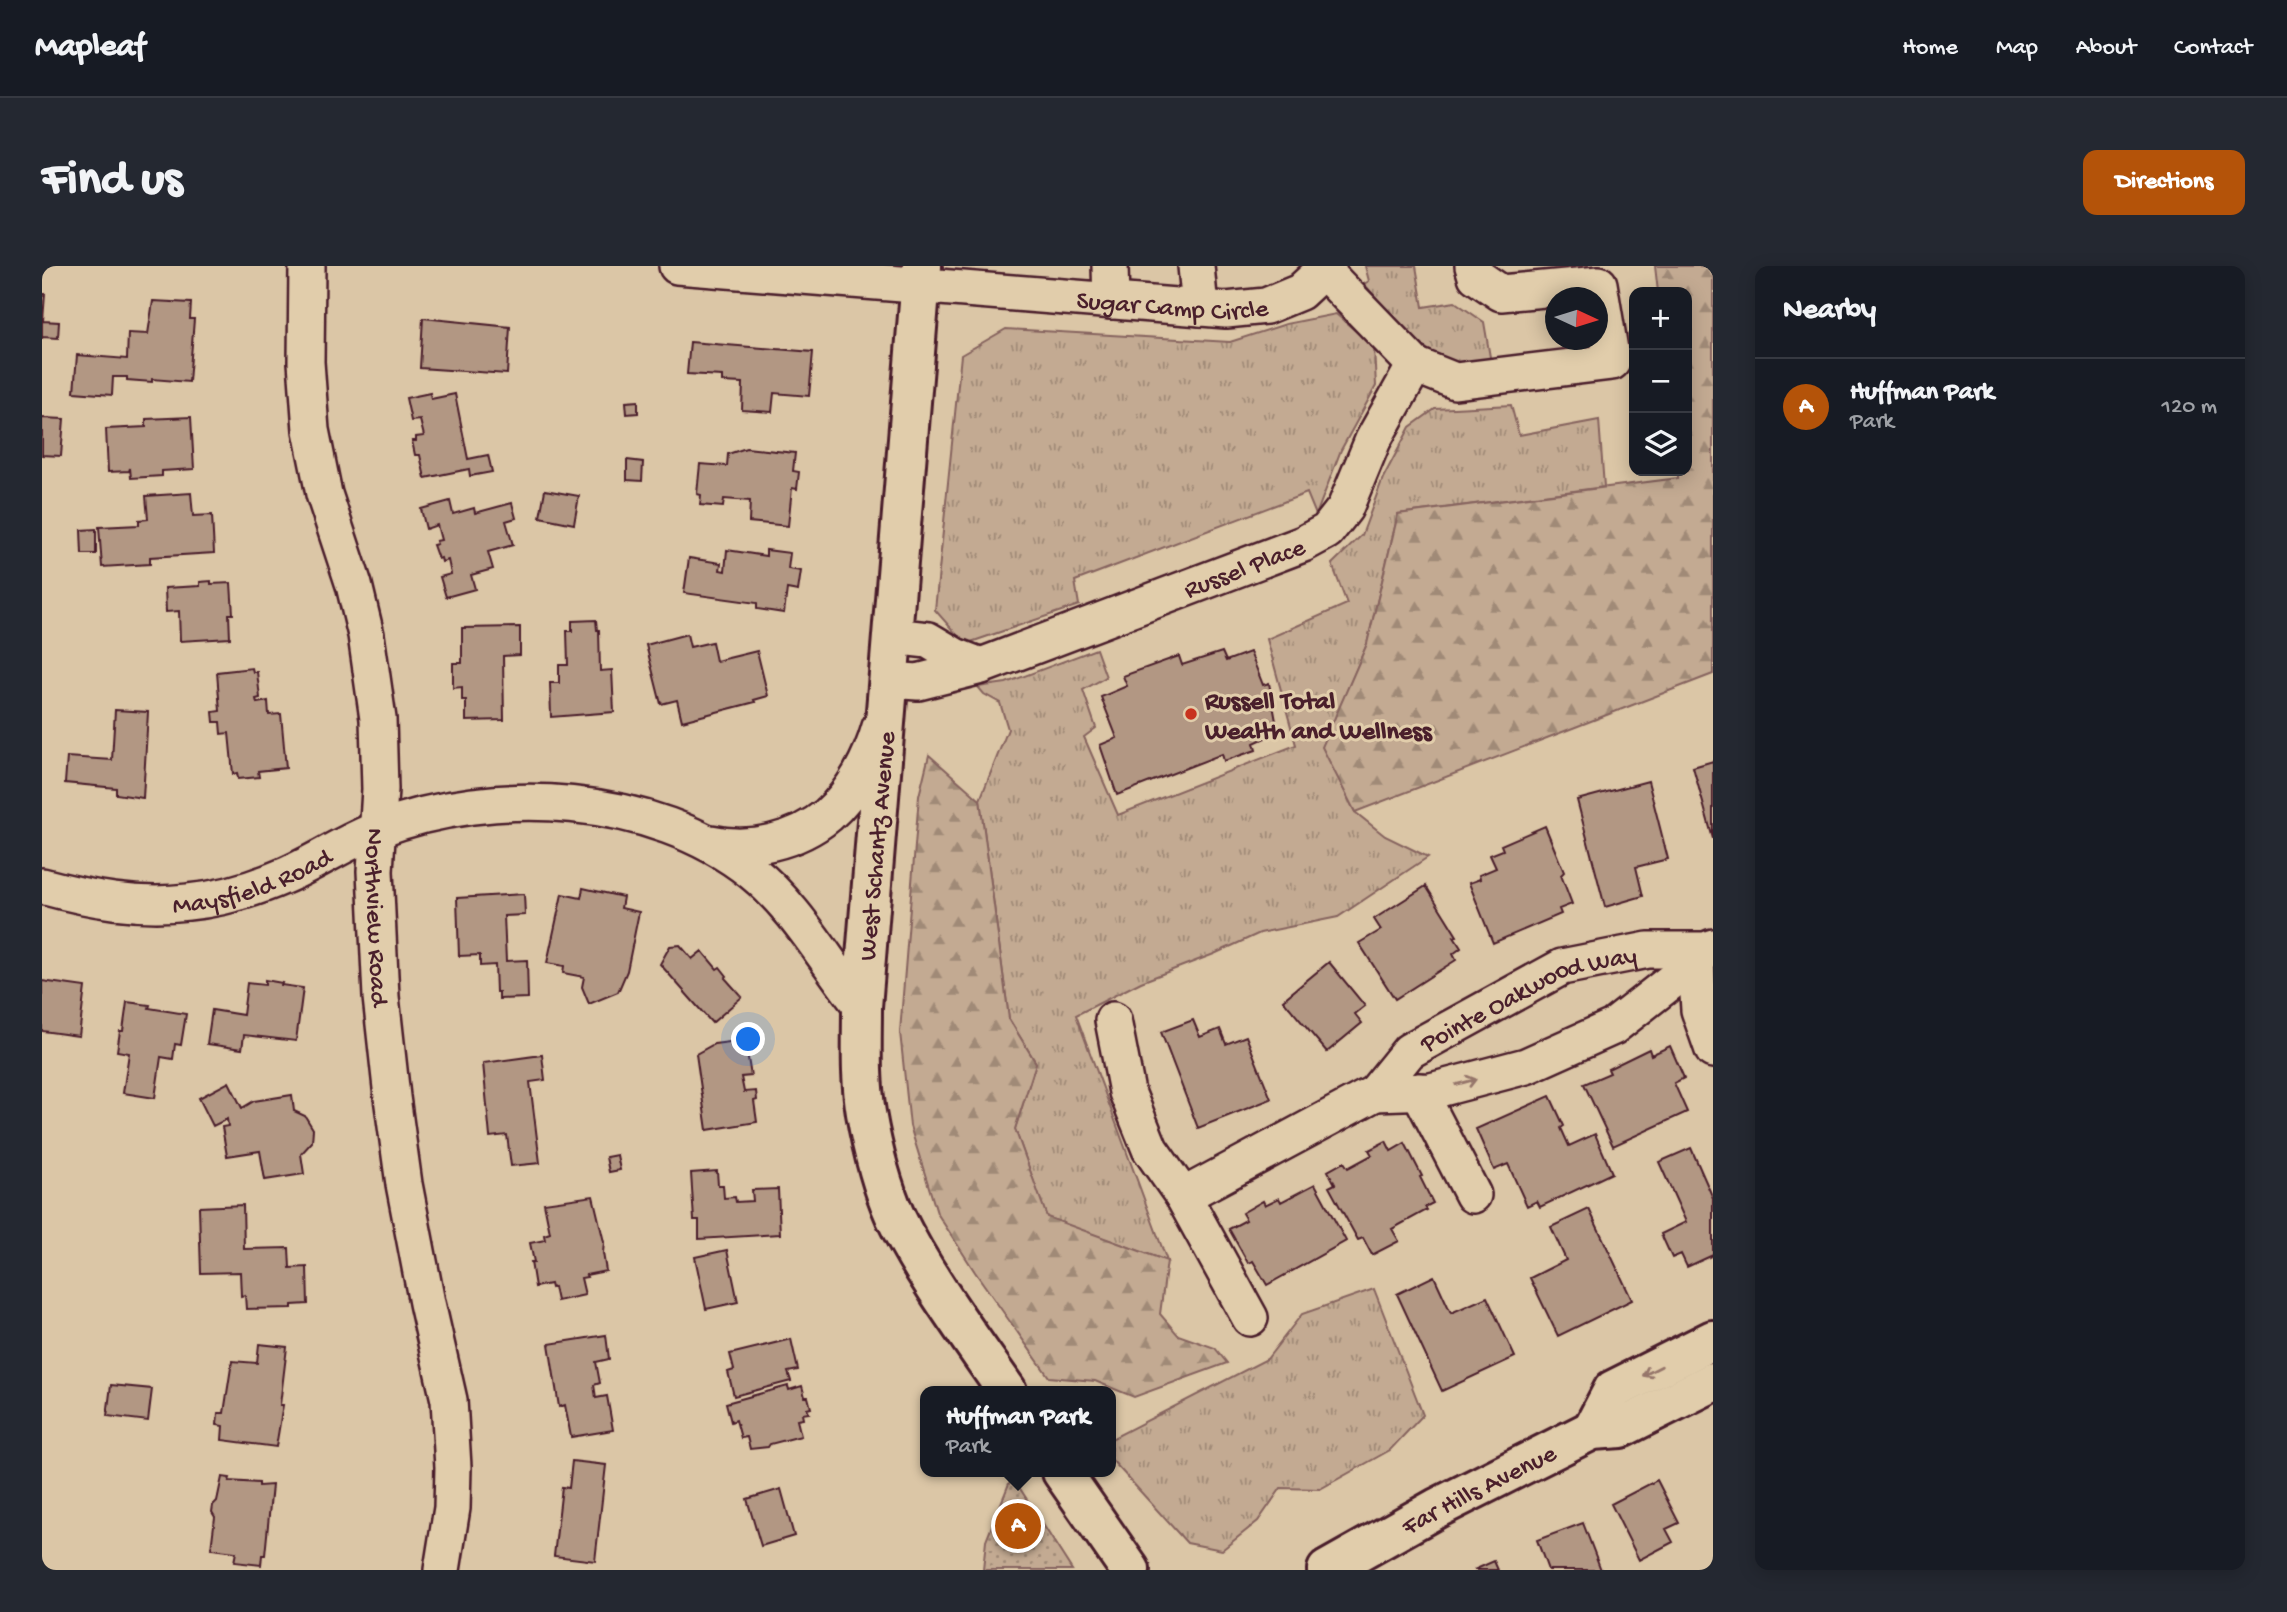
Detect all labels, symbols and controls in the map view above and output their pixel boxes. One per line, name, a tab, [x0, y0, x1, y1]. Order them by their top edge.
text: Mapleaf	[35, 29, 145, 67]
text: Home	[1902, 34, 1958, 63]
text: Map	[1996, 34, 2038, 63]
text: About	[2076, 34, 2136, 63]
text: Contact	[2174, 34, 2252, 63]
button: Directions	[2083, 150, 2245, 215]
text: Find us	[42, 153, 182, 211]
street label: Sugar Camp Circle	[1075, 287, 1271, 330]
north arrow	[1545, 287, 1608, 350]
map controls	[1629, 287, 1692, 476]
button: +	[1629, 287, 1692, 350]
text: Nearby	[1783, 294, 1876, 329]
button: −	[1629, 350, 1692, 413]
text: Huffman Park	[1850, 378, 1994, 409]
text: A	[1799, 394, 1813, 421]
text: 120 m	[2162, 394, 2217, 421]
text: Park	[1850, 409, 1894, 436]
button: layers	[1629, 413, 1692, 476]
street label: Russel Place	[1180, 533, 1311, 608]
place label: Russell Total Wealth and Wellness	[1204, 688, 1433, 749]
marker: Russell Total Wealth and Wellness	[1183, 706, 1199, 722]
street label: West Schantz Avenue	[854, 730, 905, 962]
street label: Northview Road	[355, 827, 393, 1010]
street label: Maysfield Road	[171, 843, 340, 923]
street label: Pointe Oakwood Way	[1415, 942, 1640, 1062]
your location	[731, 1022, 765, 1056]
one-way arrow	[1455, 1074, 1477, 1087]
one-way arrow	[1642, 1364, 1663, 1378]
popup	[920, 1386, 1116, 1477]
text: Huffman Park	[946, 1403, 1090, 1434]
text: Park	[946, 1434, 990, 1461]
street label: Far Hills Avenue	[1397, 1439, 1563, 1545]
pin: A	[995, 1500, 1041, 1552]

